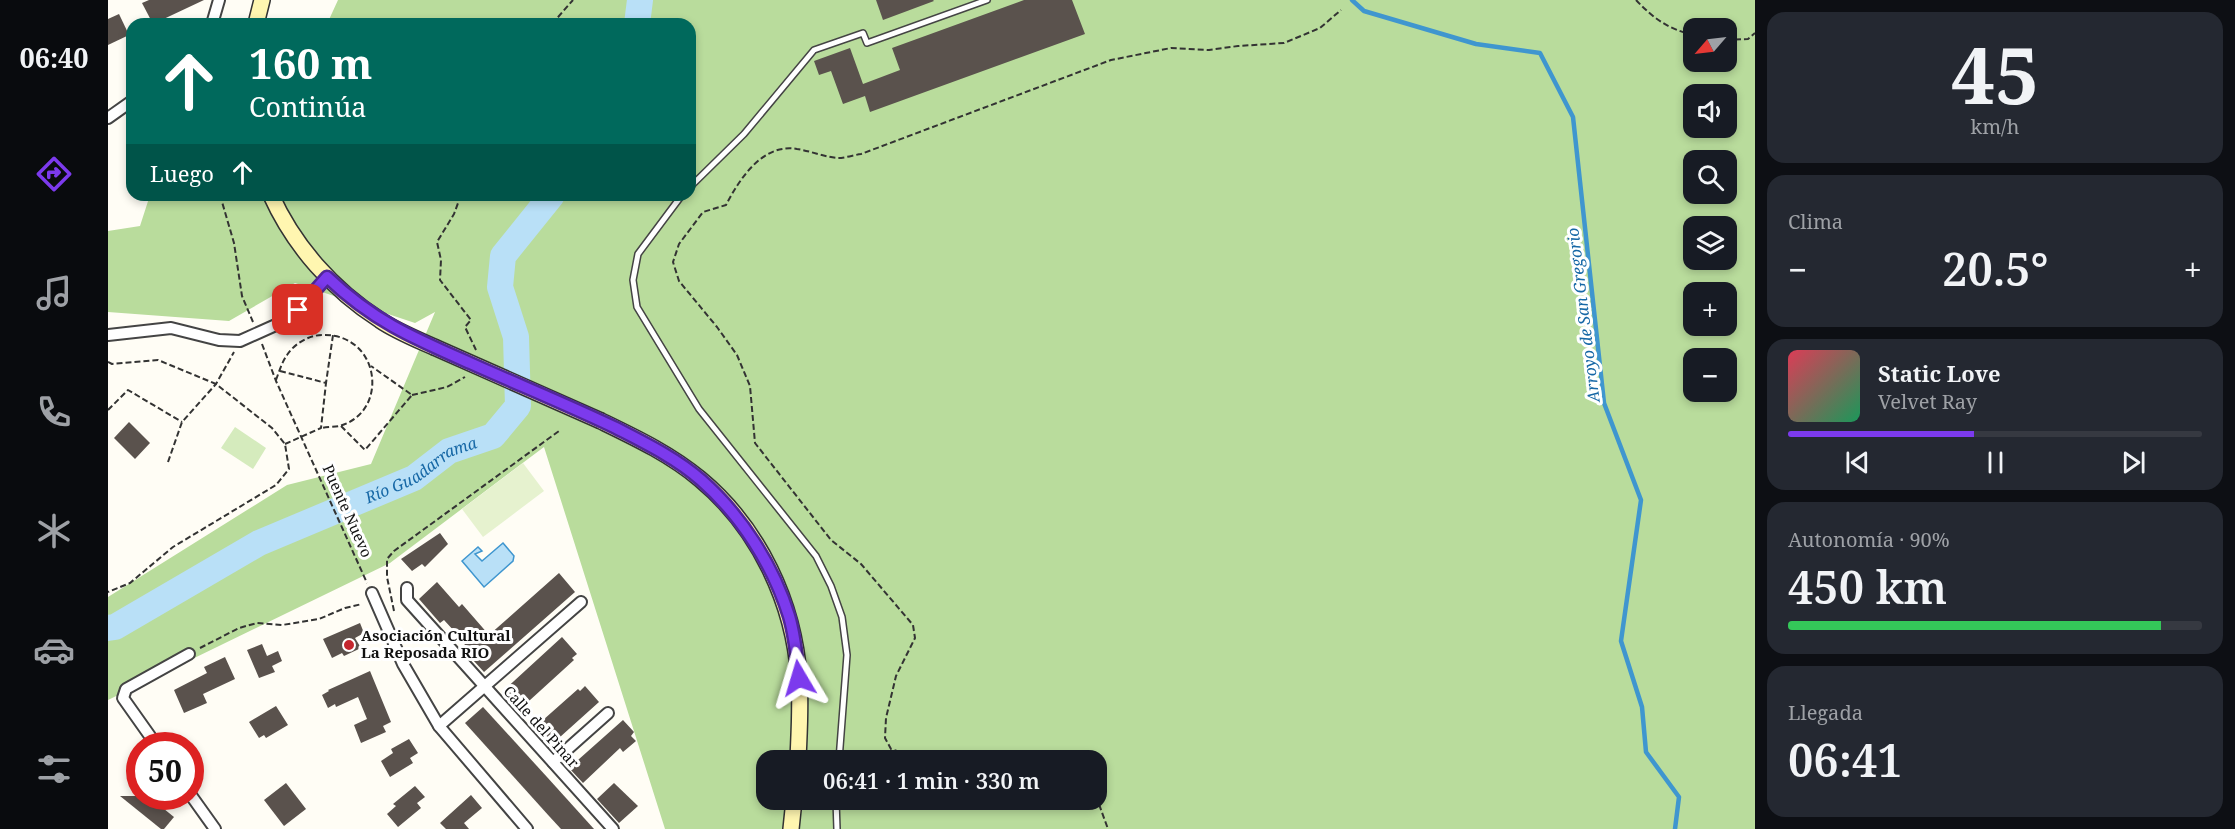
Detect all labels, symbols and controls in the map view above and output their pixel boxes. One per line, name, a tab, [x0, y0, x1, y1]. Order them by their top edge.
north arrow	[1683, 18, 1737, 72]
map controls	[1683, 18, 1737, 402]
text: 45	[1951, 21, 2039, 127]
text: 160 m	[249, 34, 373, 91]
text: 06:40	[19, 39, 89, 76]
icon: ahead	[150, 42, 228, 120]
button: sound	[1683, 84, 1737, 138]
text: Continúa	[249, 88, 366, 125]
text: km/h	[1970, 113, 2020, 140]
button: search	[1683, 150, 1737, 204]
icon: directions	[33, 153, 75, 195]
icon: ahead	[226, 156, 259, 189]
text: Luego	[150, 158, 214, 188]
text: Clima	[1788, 208, 1843, 235]
button: layers	[1683, 216, 1737, 270]
water label: Arroyo de San Gregorio	[1561, 226, 1605, 405]
text: 20.5°	[1942, 238, 2049, 299]
text: −	[1788, 247, 1807, 292]
text: +	[2184, 247, 2202, 292]
icon: music	[33, 272, 75, 314]
button: +	[1683, 282, 1737, 336]
pin	[272, 284, 323, 335]
icon: arrive	[281, 293, 314, 326]
button: −	[1683, 348, 1737, 402]
text: Static Love	[1878, 358, 2001, 388]
text: Velvet Ray	[1878, 388, 1977, 415]
icon: phone	[33, 391, 75, 433]
water label: Río Guadarrama	[360, 431, 480, 509]
icon: previous	[1841, 446, 1874, 479]
icon: pause	[1979, 446, 2012, 479]
icon: next	[2117, 446, 2150, 479]
street label: Puente Nuevo	[318, 461, 377, 560]
icon: climate	[33, 510, 75, 552]
text: Autonomía · 90%	[1788, 526, 1950, 553]
text: 450 km	[1788, 556, 1947, 617]
place label: Asociación Cultural La Reposada RIO	[361, 625, 511, 662]
icon: car	[33, 629, 75, 671]
marker: Asociación Cultural La Reposada RIO	[342, 638, 356, 652]
position arrow	[767, 646, 831, 710]
street label: Calle del Pinar	[500, 681, 584, 772]
text: Llegada	[1788, 699, 1863, 726]
text: 06:41	[1788, 729, 1903, 790]
speed limit sign: 50	[126, 732, 204, 810]
icon: filters	[33, 748, 75, 790]
text: 06:41 · 1 min · 330 m	[823, 765, 1040, 795]

